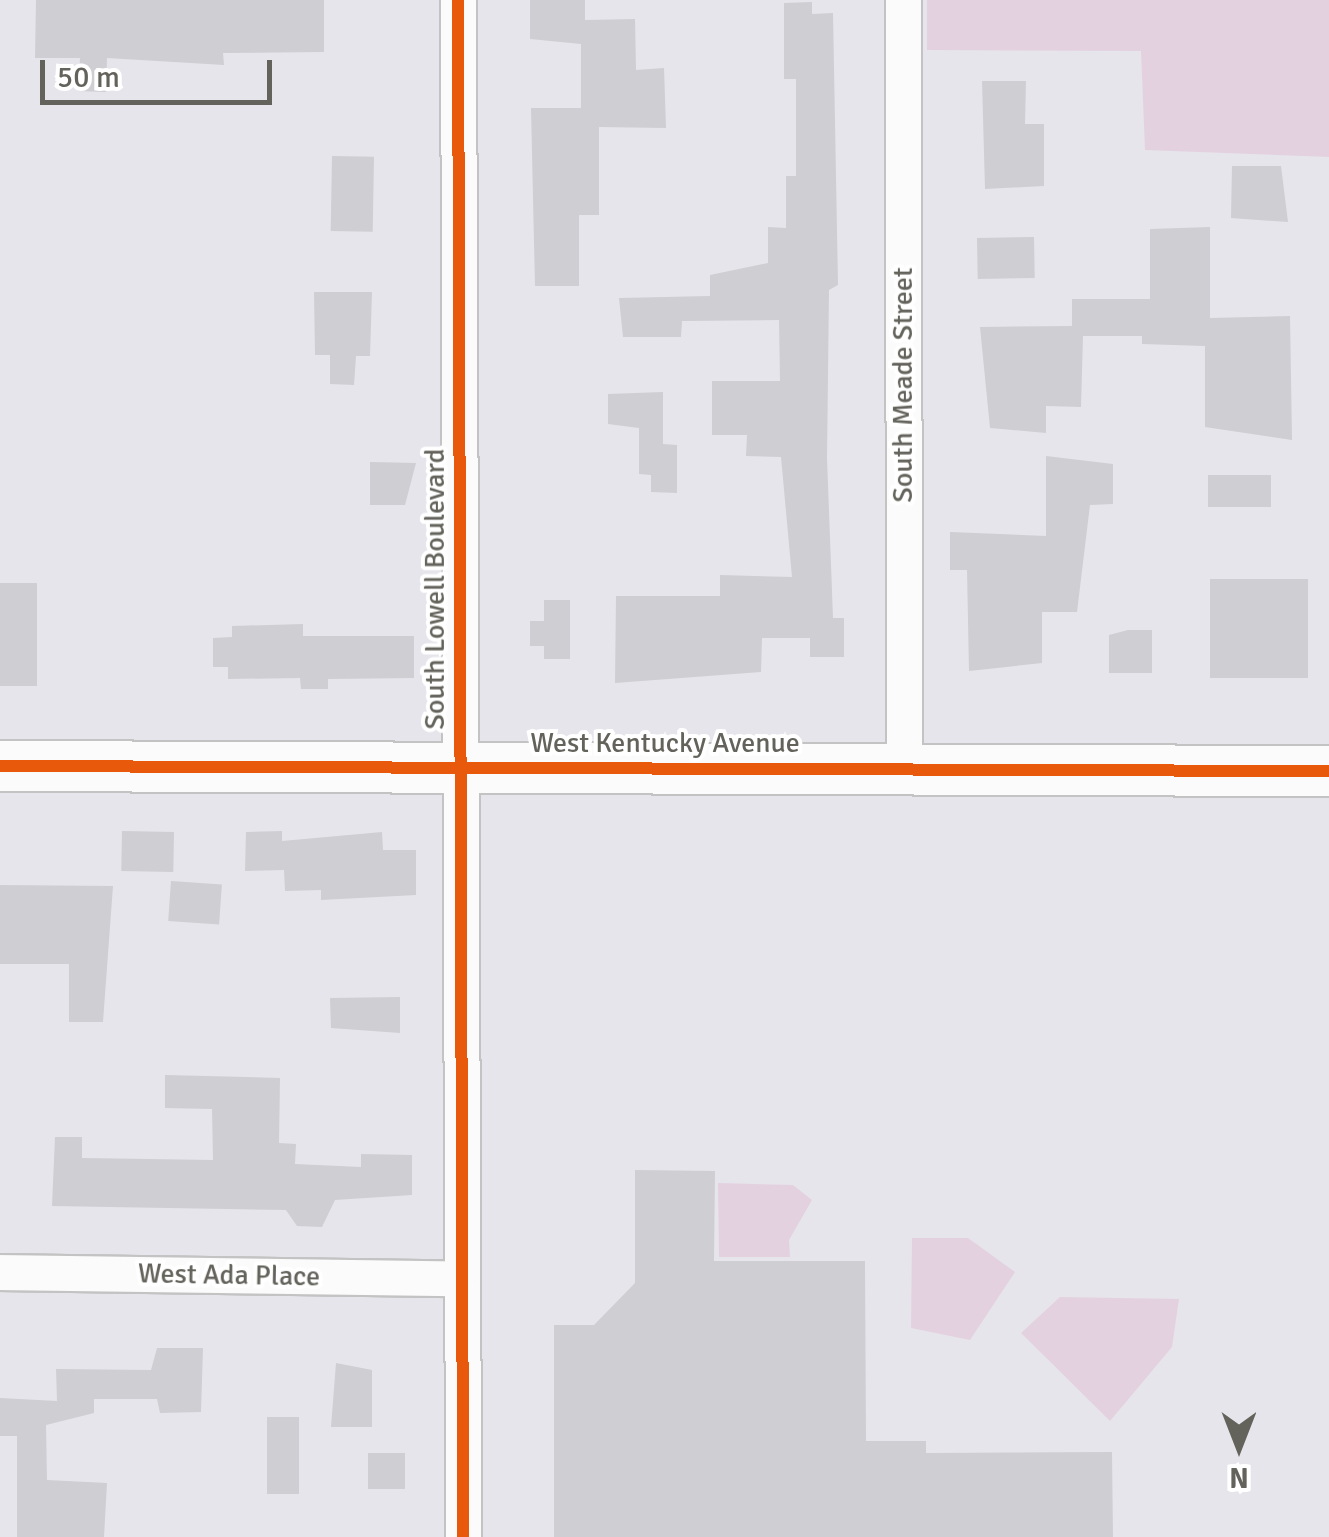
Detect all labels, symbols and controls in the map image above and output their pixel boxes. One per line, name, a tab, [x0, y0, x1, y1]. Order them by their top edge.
scale bar	[45, 40, 278, 102]
text: 50 m	[57, 59, 120, 96]
street label: South Meade Street	[886, 267, 920, 503]
street label: South Lowell Boulevard	[418, 448, 452, 730]
street label: West Kentucky Avenue	[530, 726, 800, 760]
street label: West Ada Place	[138, 1257, 320, 1293]
north arrow	[1189, 1397, 1289, 1497]
text: N	[1229, 1460, 1249, 1494]

